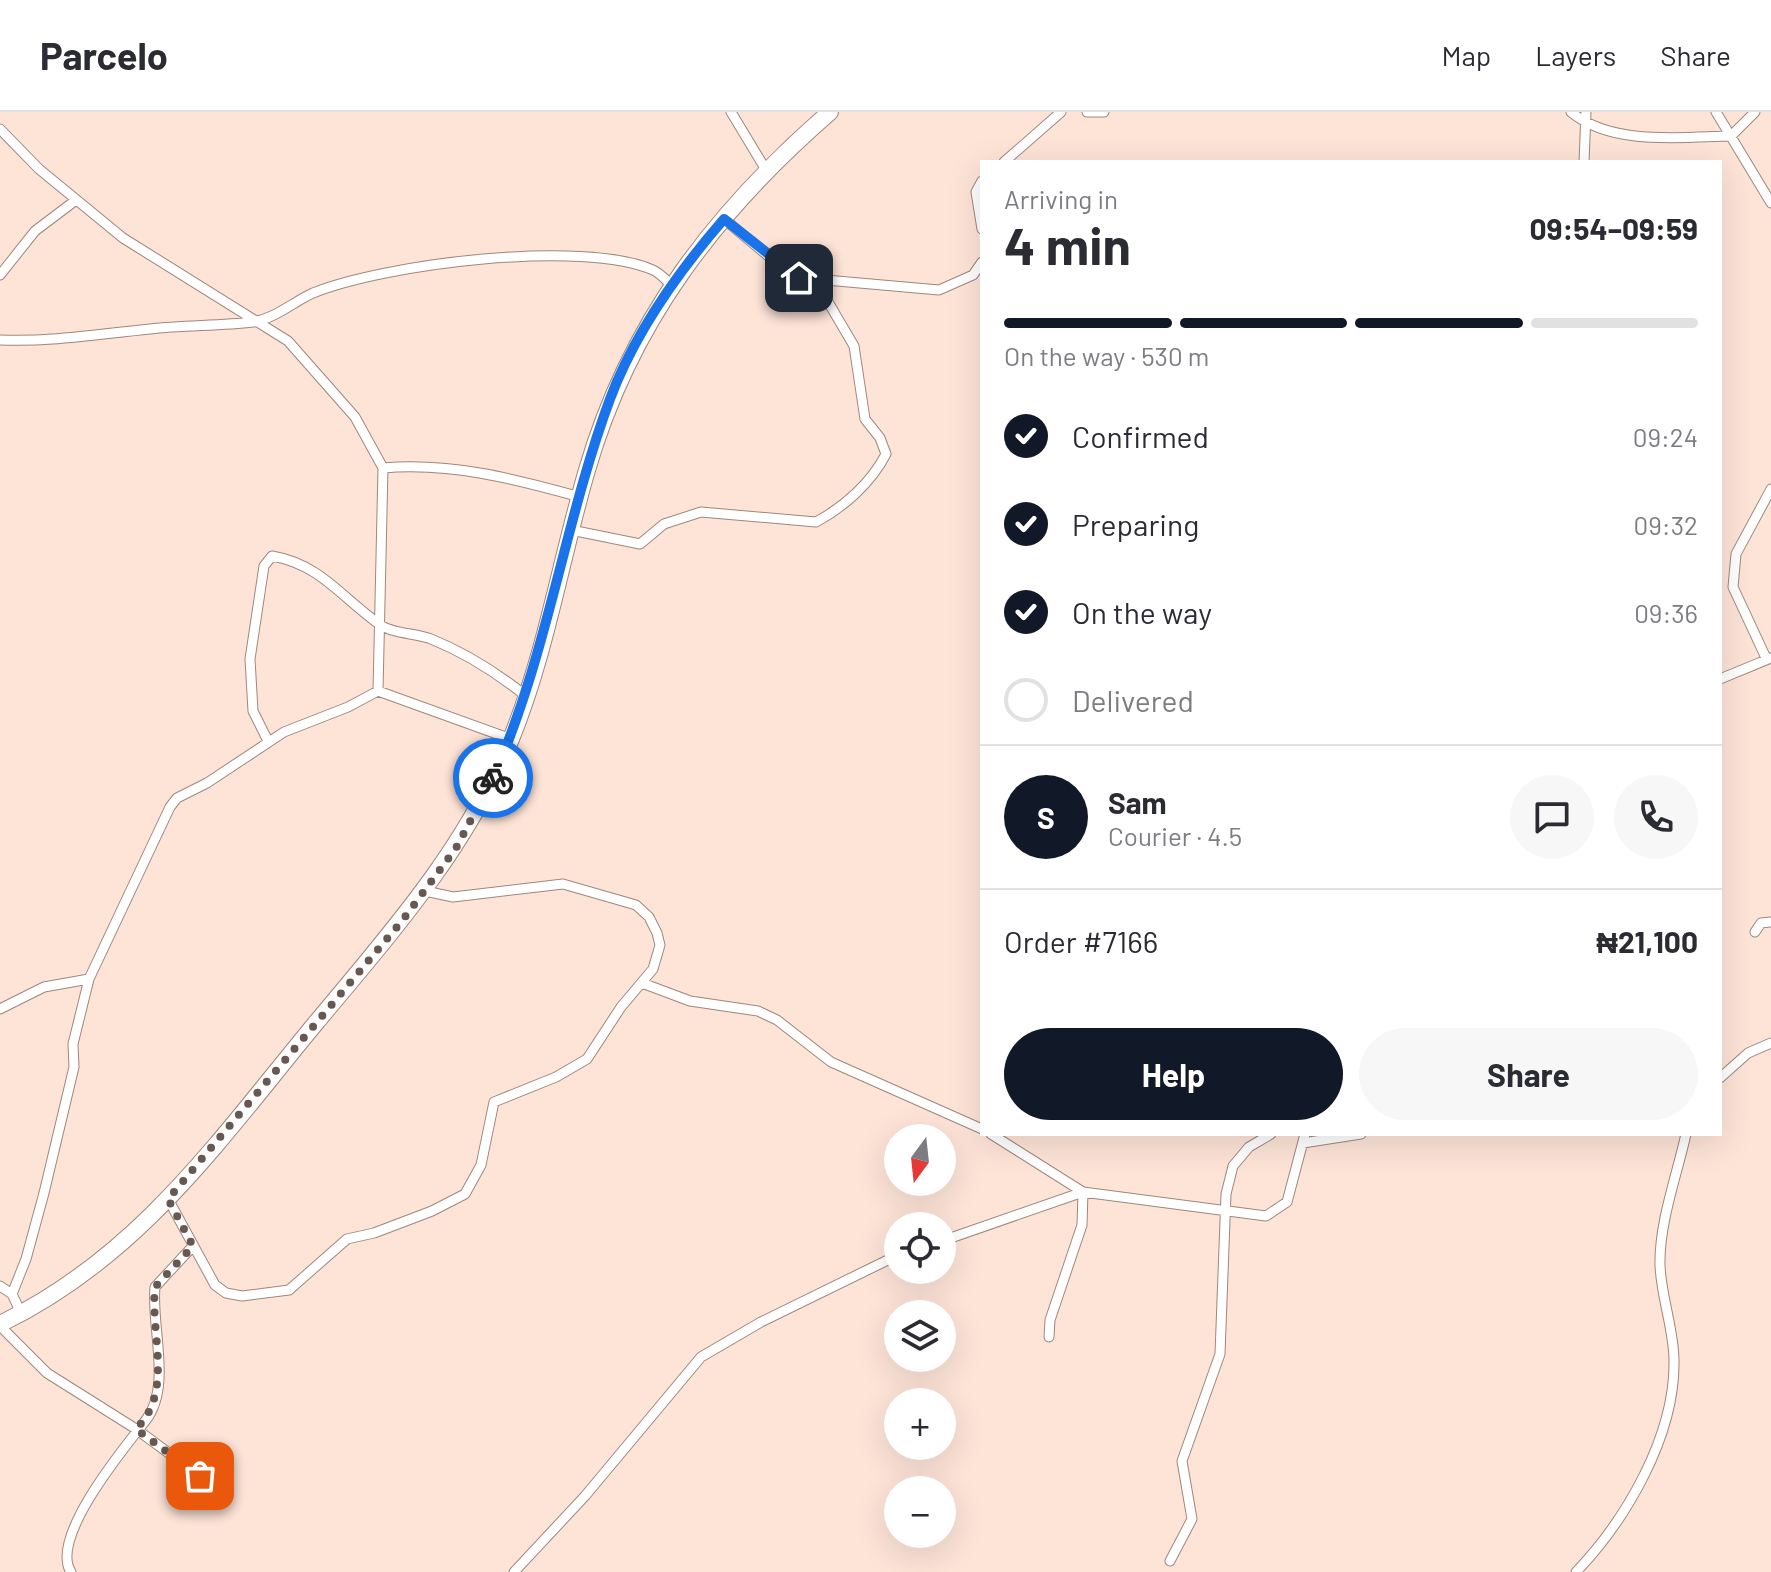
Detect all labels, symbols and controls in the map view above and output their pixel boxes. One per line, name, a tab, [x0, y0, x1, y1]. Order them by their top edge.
text: Parcelo	[40, 32, 168, 78]
text: Map	[1441, 38, 1491, 72]
text: Layers	[1535, 38, 1616, 72]
text: Share	[1660, 38, 1731, 72]
text: Arriving in	[1004, 183, 1118, 214]
text: 09:54–09:59	[1529, 210, 1698, 246]
text: 4 min	[1004, 213, 1131, 275]
pin	[765, 244, 833, 312]
icon: home	[777, 256, 821, 300]
text: On the way · 530 m	[1004, 340, 1209, 371]
icon: check	[1004, 414, 1048, 458]
text: Confirmed	[1072, 418, 1209, 454]
text: 09:24	[1633, 421, 1698, 452]
icon: check	[1004, 502, 1048, 546]
text: Preparing	[1072, 506, 1199, 542]
text: 09:32	[1634, 509, 1698, 540]
icon: check	[1004, 590, 1048, 634]
text: On the way	[1072, 594, 1212, 630]
text: 09:36	[1634, 597, 1698, 628]
text: Delivered	[1072, 682, 1194, 718]
courier	[453, 738, 533, 818]
icon: bike	[471, 756, 515, 800]
button: chat	[1510, 775, 1594, 859]
button: phone	[1614, 775, 1698, 859]
text: Sam	[1108, 784, 1167, 820]
text: S	[1037, 799, 1055, 835]
text: Courier · 4.5	[1108, 820, 1242, 851]
text: Order #7166	[1004, 923, 1158, 959]
text: ₦21,100	[1596, 923, 1698, 959]
button: Help	[1004, 1028, 1343, 1120]
button: Share	[1359, 1028, 1698, 1120]
north arrow	[884, 1124, 956, 1196]
map controls	[884, 1124, 956, 1548]
button: locate	[884, 1212, 956, 1284]
button: layers	[884, 1300, 956, 1372]
button: +	[884, 1388, 956, 1460]
pin	[166, 1442, 234, 1510]
icon: bag	[178, 1454, 222, 1498]
button: −	[884, 1476, 956, 1548]

